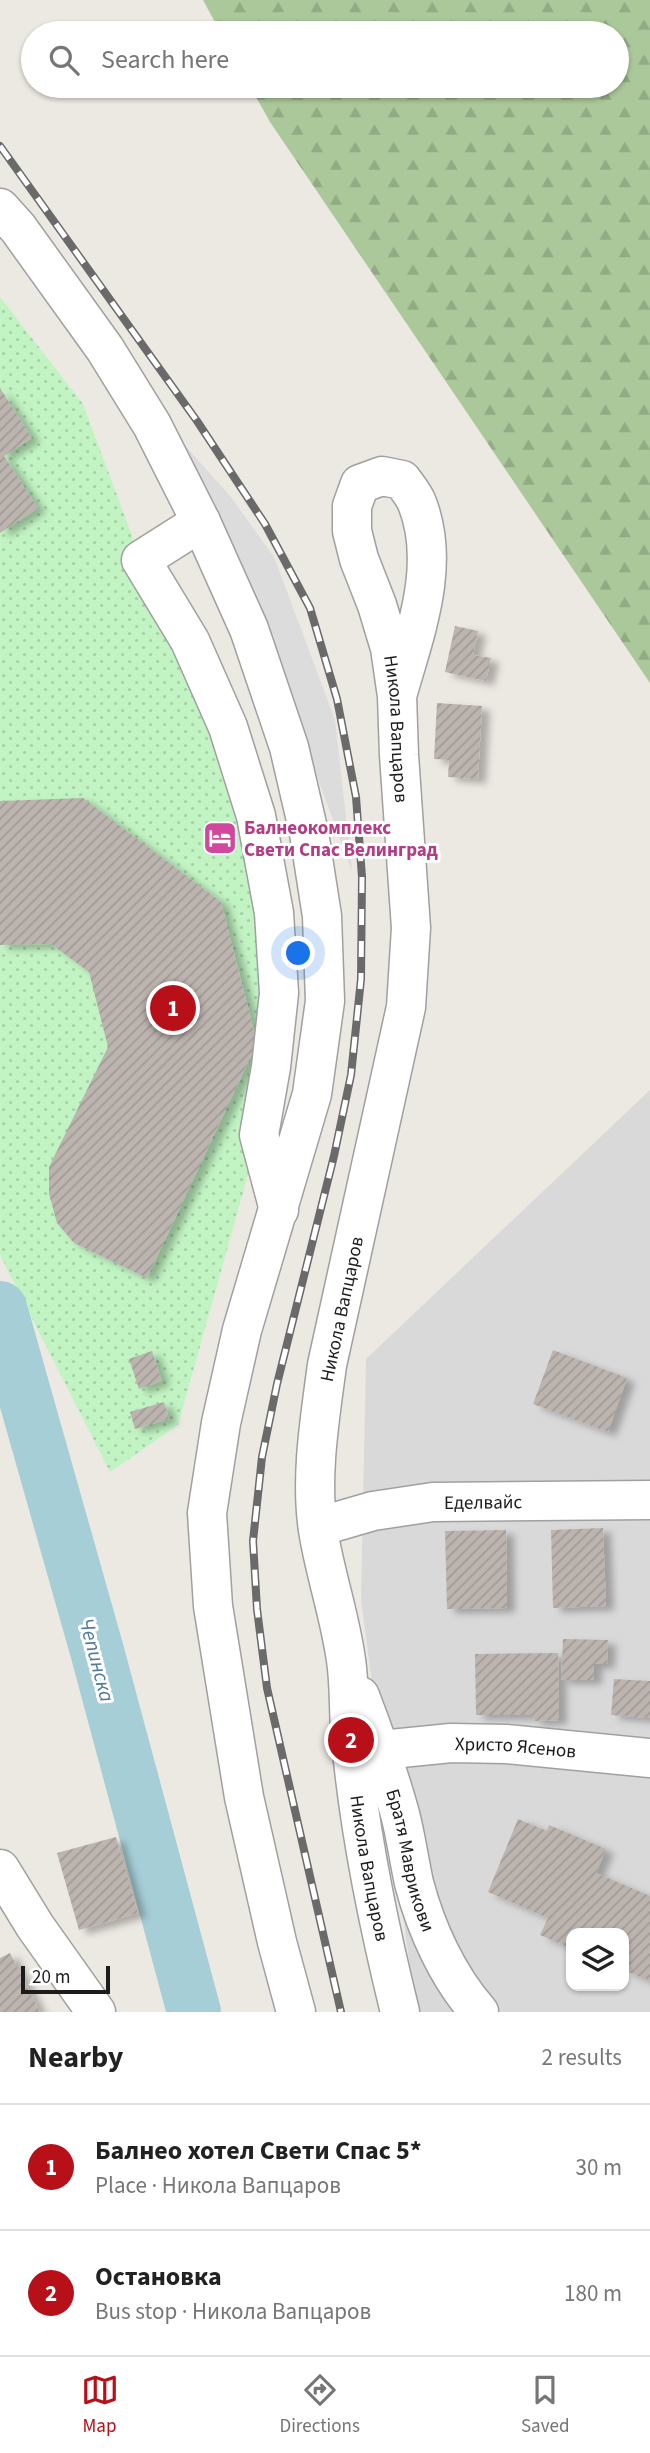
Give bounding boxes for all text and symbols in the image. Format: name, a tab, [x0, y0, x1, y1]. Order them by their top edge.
search box	[21, 21, 629, 98]
icon: search	[45, 41, 83, 79]
text: Search here	[101, 41, 229, 78]
street label: Никола Вапцаров	[376, 653, 414, 804]
place label: Балнеокомплекс Свети Спас Велинград	[244, 815, 438, 864]
hotel icon: Балнеокомплекс Свети Спас Велинград	[201, 819, 239, 857]
your location	[281, 936, 315, 970]
pin: 1	[150, 982, 196, 1034]
street label: Никола Вапцаров	[314, 1234, 371, 1384]
street label: Еделвайс	[444, 1489, 523, 1517]
water label: Чепинска	[71, 1615, 123, 1705]
pin: 2	[328, 1714, 374, 1766]
street label: Христо Ясенов	[455, 1731, 577, 1766]
street label: Братя Маврикови	[378, 1786, 441, 1936]
street label: Никола Вапцаров	[342, 1793, 395, 1944]
map controls	[566, 1928, 629, 1991]
button: layers	[566, 1928, 629, 1991]
scale bar	[21, 1963, 110, 1995]
text: 20 m	[32, 1964, 70, 1991]
text: Nearby	[28, 2036, 123, 2079]
text: 2 results	[542, 2041, 622, 2074]
text: Балнео хотел Свети Спас 5*	[95, 2132, 422, 2169]
text: 1	[45, 2151, 57, 2184]
text: 30 m	[575, 2151, 622, 2184]
text: Place · Никола Вапцаров	[95, 2169, 341, 2202]
text: Остановка	[95, 2258, 222, 2295]
text: 2	[45, 2277, 57, 2310]
text: 180 m	[564, 2277, 622, 2310]
text: Bus stop · Никола Вапцаров	[95, 2295, 371, 2328]
tab: Map	[81, 2371, 119, 2440]
tab: Directions	[280, 2371, 360, 2440]
tab: Saved	[521, 2371, 569, 2440]

